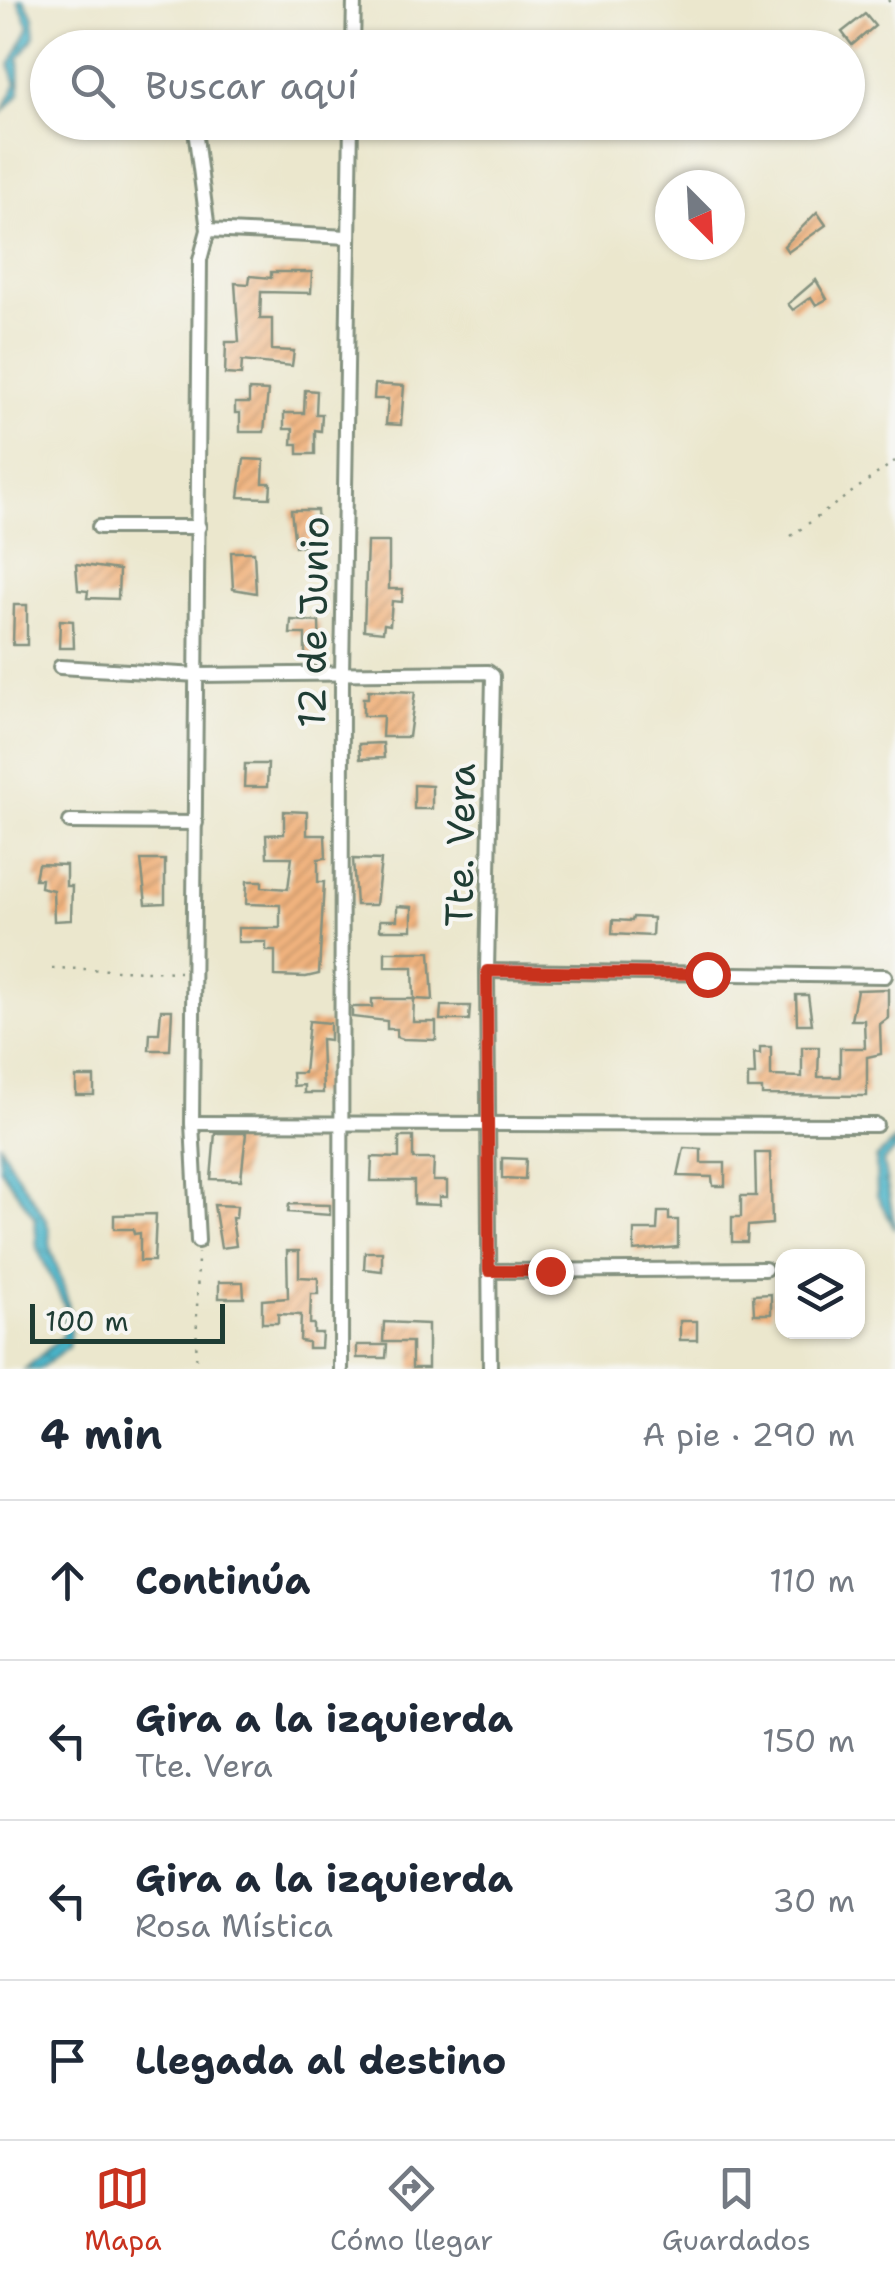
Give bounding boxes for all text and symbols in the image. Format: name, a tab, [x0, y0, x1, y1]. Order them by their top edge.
search box	[30, 30, 865, 140]
icon: search	[65, 58, 120, 113]
text: Buscar aquí	[145, 60, 358, 111]
north arrow	[655, 170, 745, 260]
street label: 12 de Junio	[286, 516, 340, 728]
street label: Tte. Vera	[433, 763, 487, 927]
route start	[685, 952, 731, 998]
route end	[528, 1249, 574, 1295]
map controls	[775, 1249, 865, 1339]
button: layers	[775, 1249, 865, 1339]
scale bar	[30, 1299, 225, 1344]
text: 100 m	[45, 1302, 129, 1340]
text: 4 min	[40, 1406, 162, 1462]
text: A pie · 290 m	[642, 1413, 855, 1456]
icon: ahead	[40, 1553, 95, 1608]
text: Continúa	[135, 1555, 310, 1606]
text: 110 m	[769, 1559, 855, 1602]
text: Gira a la izquierda	[135, 1693, 513, 1744]
icon: left	[40, 1713, 95, 1768]
text: 150 m	[762, 1719, 855, 1762]
text: Tte. Vera	[135, 1744, 273, 1787]
text: Gira a la izquierda	[135, 1853, 513, 1904]
icon: left	[40, 1873, 95, 1928]
text: 30 m	[772, 1879, 855, 1922]
text: Rosa Mística	[135, 1904, 333, 1947]
icon: arrive	[40, 2033, 95, 2088]
text: Llegada al destino	[135, 2035, 506, 2086]
tab: Mapa	[84, 2161, 162, 2259]
tab: Cómo llegar	[330, 2161, 493, 2259]
tab: Guardados	[662, 2161, 811, 2259]

